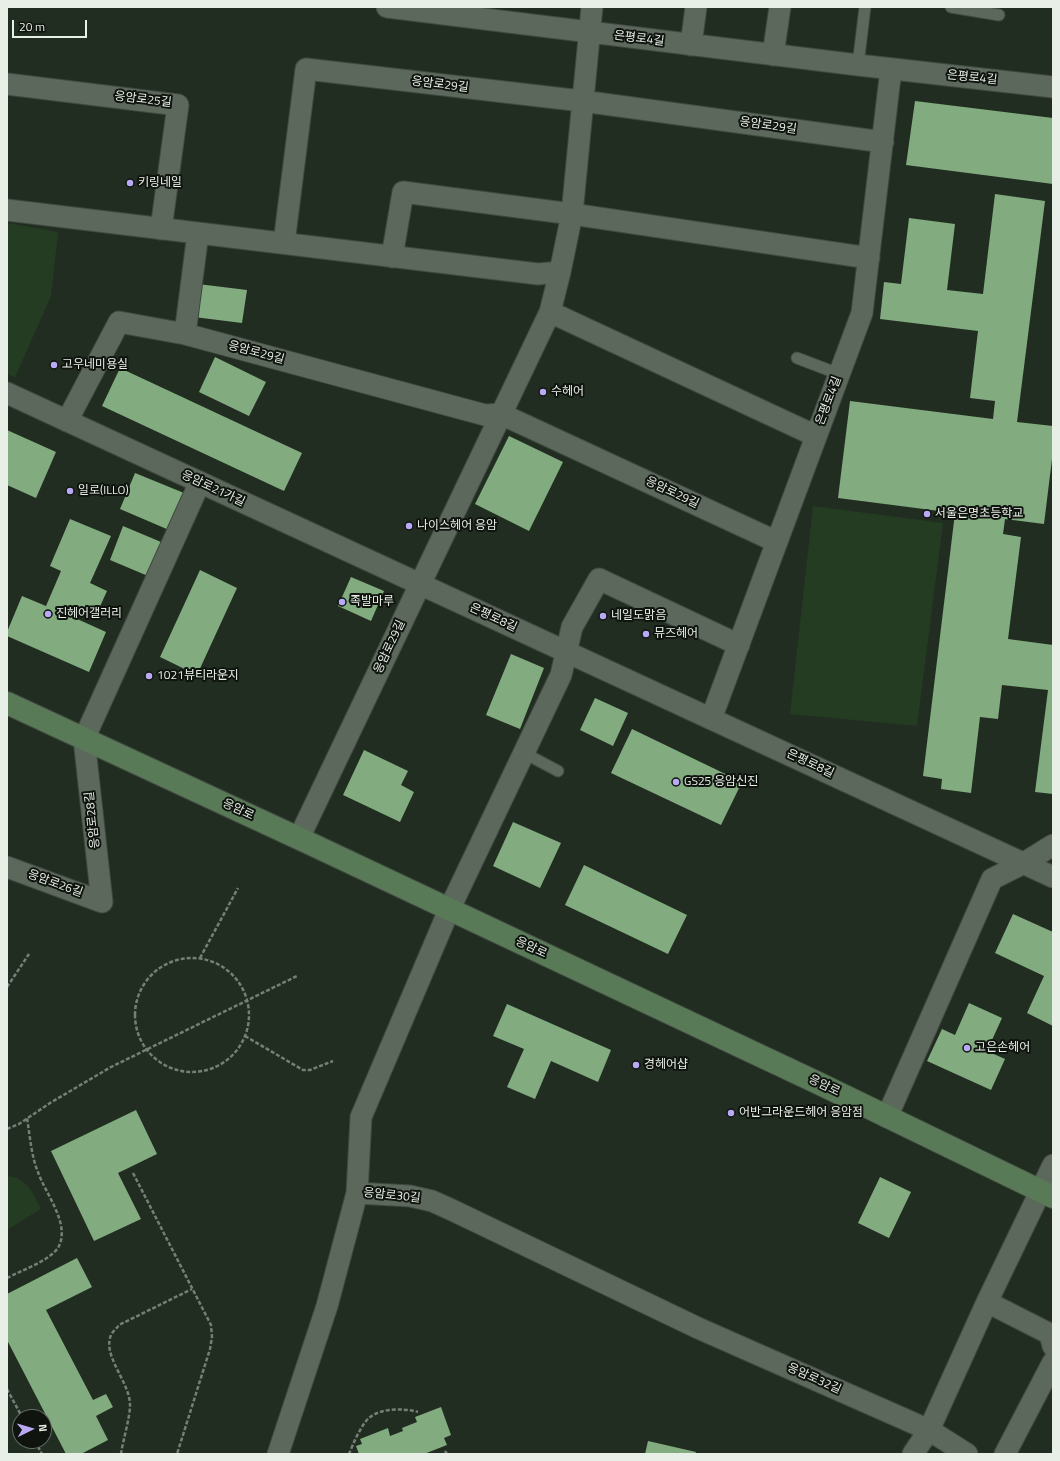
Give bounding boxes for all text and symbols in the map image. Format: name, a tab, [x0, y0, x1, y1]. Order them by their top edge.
scale bar	[14, 12, 89, 38]
text: 20 m	[19, 17, 45, 36]
street label: 은평로4길	[613, 29, 665, 49]
street label: 은평로4길	[946, 68, 998, 88]
street label: 응암로29길	[411, 74, 469, 96]
street label: 응암로25길	[114, 89, 172, 111]
street label: 응암로29길	[738, 115, 798, 137]
place label: 키링네일	[138, 176, 182, 190]
marker: 키링네일	[125, 178, 135, 188]
street label: 응암로29길	[226, 339, 286, 367]
place label: 고우네미용실	[62, 358, 128, 372]
marker: 고우네미용실	[49, 360, 59, 370]
street label: 은평로4길	[813, 375, 845, 427]
place label: 수헤어	[551, 385, 584, 399]
marker: 수헤어	[538, 387, 548, 397]
street label: 응암로21가길	[179, 468, 247, 510]
street label: 응암로29길	[643, 474, 701, 512]
place label: 일로(ILLO)	[78, 484, 129, 498]
marker: 일로(ILLO)	[65, 486, 75, 496]
place label: 서울은명초등학교	[935, 507, 1023, 521]
marker: 서울은명초등학교	[922, 509, 932, 519]
place label: 나이스헤어 응암	[417, 519, 497, 533]
marker: 나이스헤어 응암	[404, 521, 414, 531]
place label: 족발마루	[350, 595, 394, 609]
marker: 족발마루	[337, 597, 347, 607]
street label: 은평로8길	[467, 601, 519, 635]
place label: 진헤어갤러리	[56, 607, 122, 621]
marker: 진헤어갤러리	[43, 609, 53, 619]
place label: 네일도맑음	[611, 609, 666, 623]
marker: 네일도맑음	[598, 611, 608, 621]
street label: 응암로29길	[371, 618, 409, 676]
place label: 뮤즈헤어	[654, 627, 698, 641]
marker: 뮤즈헤어	[641, 629, 651, 639]
place label: 1021뷰티라운지	[157, 669, 239, 683]
marker: 1021뷰티라운지	[144, 671, 154, 681]
street label: 은평로8길	[784, 747, 836, 781]
place label: GS25 응암신진	[684, 775, 758, 789]
marker: GS25 응암신진	[671, 777, 681, 787]
street label: 응암로28길	[83, 791, 103, 849]
street label: 응암로	[220, 796, 256, 824]
street label: 응암로26길	[25, 867, 85, 901]
street label: 응암로	[513, 934, 549, 962]
place label: 고은손헤어	[975, 1041, 1030, 1055]
marker: 고은손헤어	[962, 1043, 972, 1053]
place label: 경헤어샵	[644, 1058, 688, 1072]
marker: 경헤어샵	[631, 1060, 641, 1070]
street label: 응암로	[806, 1072, 842, 1100]
place label: 어반그라운드헤어 응암점	[739, 1106, 863, 1120]
marker: 어반그라운드헤어 응암점	[726, 1108, 736, 1118]
street label: 응암로30길	[363, 1186, 421, 1206]
street label: 응암로32길	[785, 1361, 843, 1397]
north arrow	[12, 1409, 52, 1449]
text: N	[35, 1424, 51, 1433]

